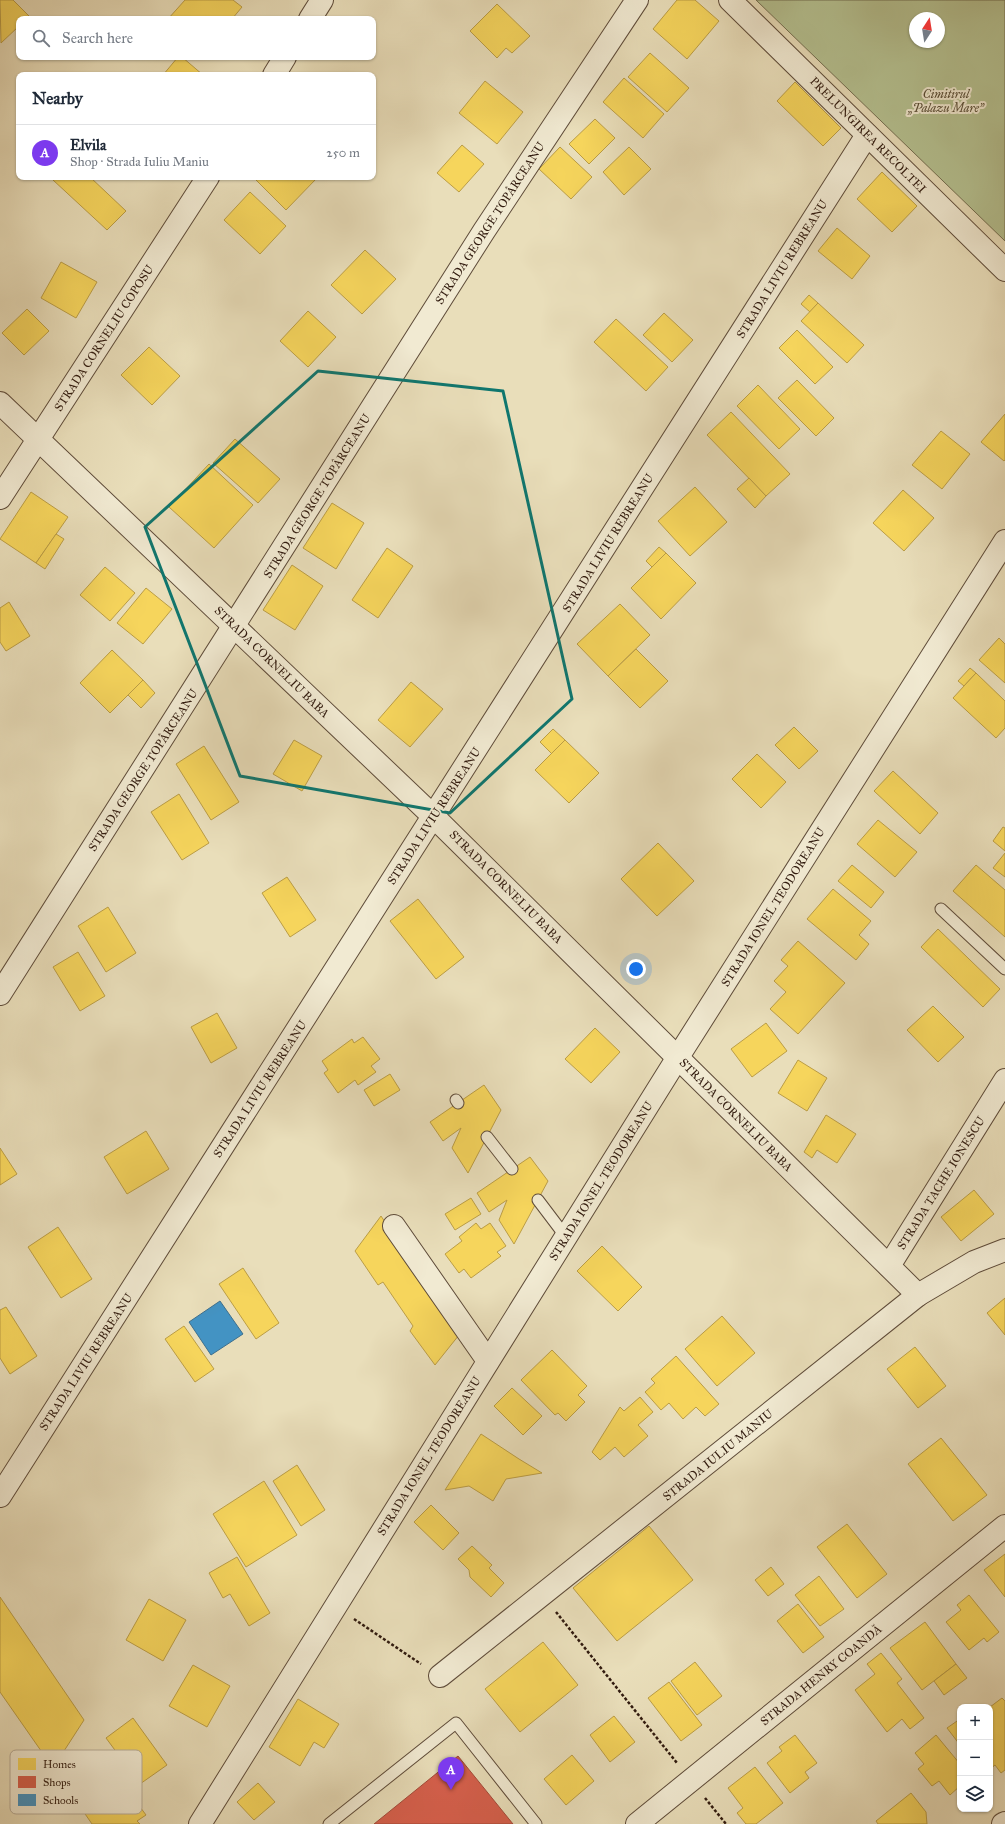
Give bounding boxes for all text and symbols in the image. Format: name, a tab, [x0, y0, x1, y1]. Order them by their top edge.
north arrow	[909, 12, 945, 48]
search box	[16, 16, 376, 60]
icon: search	[30, 27, 52, 49]
text: Search here	[62, 29, 133, 47]
street label: PRELUNGIREA RECOLTEI	[807, 74, 929, 196]
park label: Cimitirul „Palazu Mare”	[907, 87, 985, 115]
text: Nearby	[32, 88, 83, 109]
text: Elvila	[70, 136, 106, 154]
street label: STRADA GEORGE TOPÂRCEANU	[431, 138, 548, 307]
text: A	[41, 145, 49, 161]
text: 250 m	[326, 145, 360, 161]
text: Shop · Strada Iuliu Maniu	[70, 154, 209, 170]
street label: STRADA LIVIU REBREANU	[733, 197, 831, 341]
street label: STRADA CORNELIU COPOSU	[51, 262, 157, 414]
street label: STRADA GEORGE TOPÂRCEANU	[260, 410, 374, 581]
street label: STRADA LIVIU REBREANU	[559, 471, 657, 615]
street label: STRADA CORNELIU BABA	[212, 603, 332, 721]
street label: STRADA GEORGE TOPÂRCEANU	[84, 685, 201, 854]
street label: STRADA LIVIU REBREANU	[384, 744, 484, 887]
street label: STRADA IONEL TEODOREANU	[718, 824, 828, 989]
street label: STRADA CORNELIU BABA	[447, 828, 565, 946]
your location	[626, 959, 646, 979]
street label: STRADA LIVIU REBREANU	[210, 1017, 310, 1160]
street label: STRADA CORNELIU BABA	[677, 1056, 795, 1174]
street label: STRADA IONEL TEODOREANU	[546, 1098, 656, 1263]
street label: STRADA TACHE IONESCU	[894, 1113, 988, 1252]
street label: STRADA LIVIU REBREANU	[36, 1290, 136, 1433]
street label: STRADA IONEL TEODOREANU	[374, 1373, 484, 1538]
street label: STRADA IULIU MANIU	[660, 1406, 776, 1504]
street label: STRADA HENRY COANDĂ	[757, 1621, 884, 1728]
map controls	[957, 1704, 993, 1812]
button: +	[957, 1704, 993, 1740]
button: −	[957, 1740, 993, 1776]
legend	[10, 1750, 142, 1814]
pin: A	[438, 1757, 464, 1790]
text: Homes	[43, 1758, 76, 1771]
text: Shops	[43, 1776, 71, 1789]
button: layers	[957, 1776, 993, 1812]
text: Schools	[43, 1794, 78, 1807]

